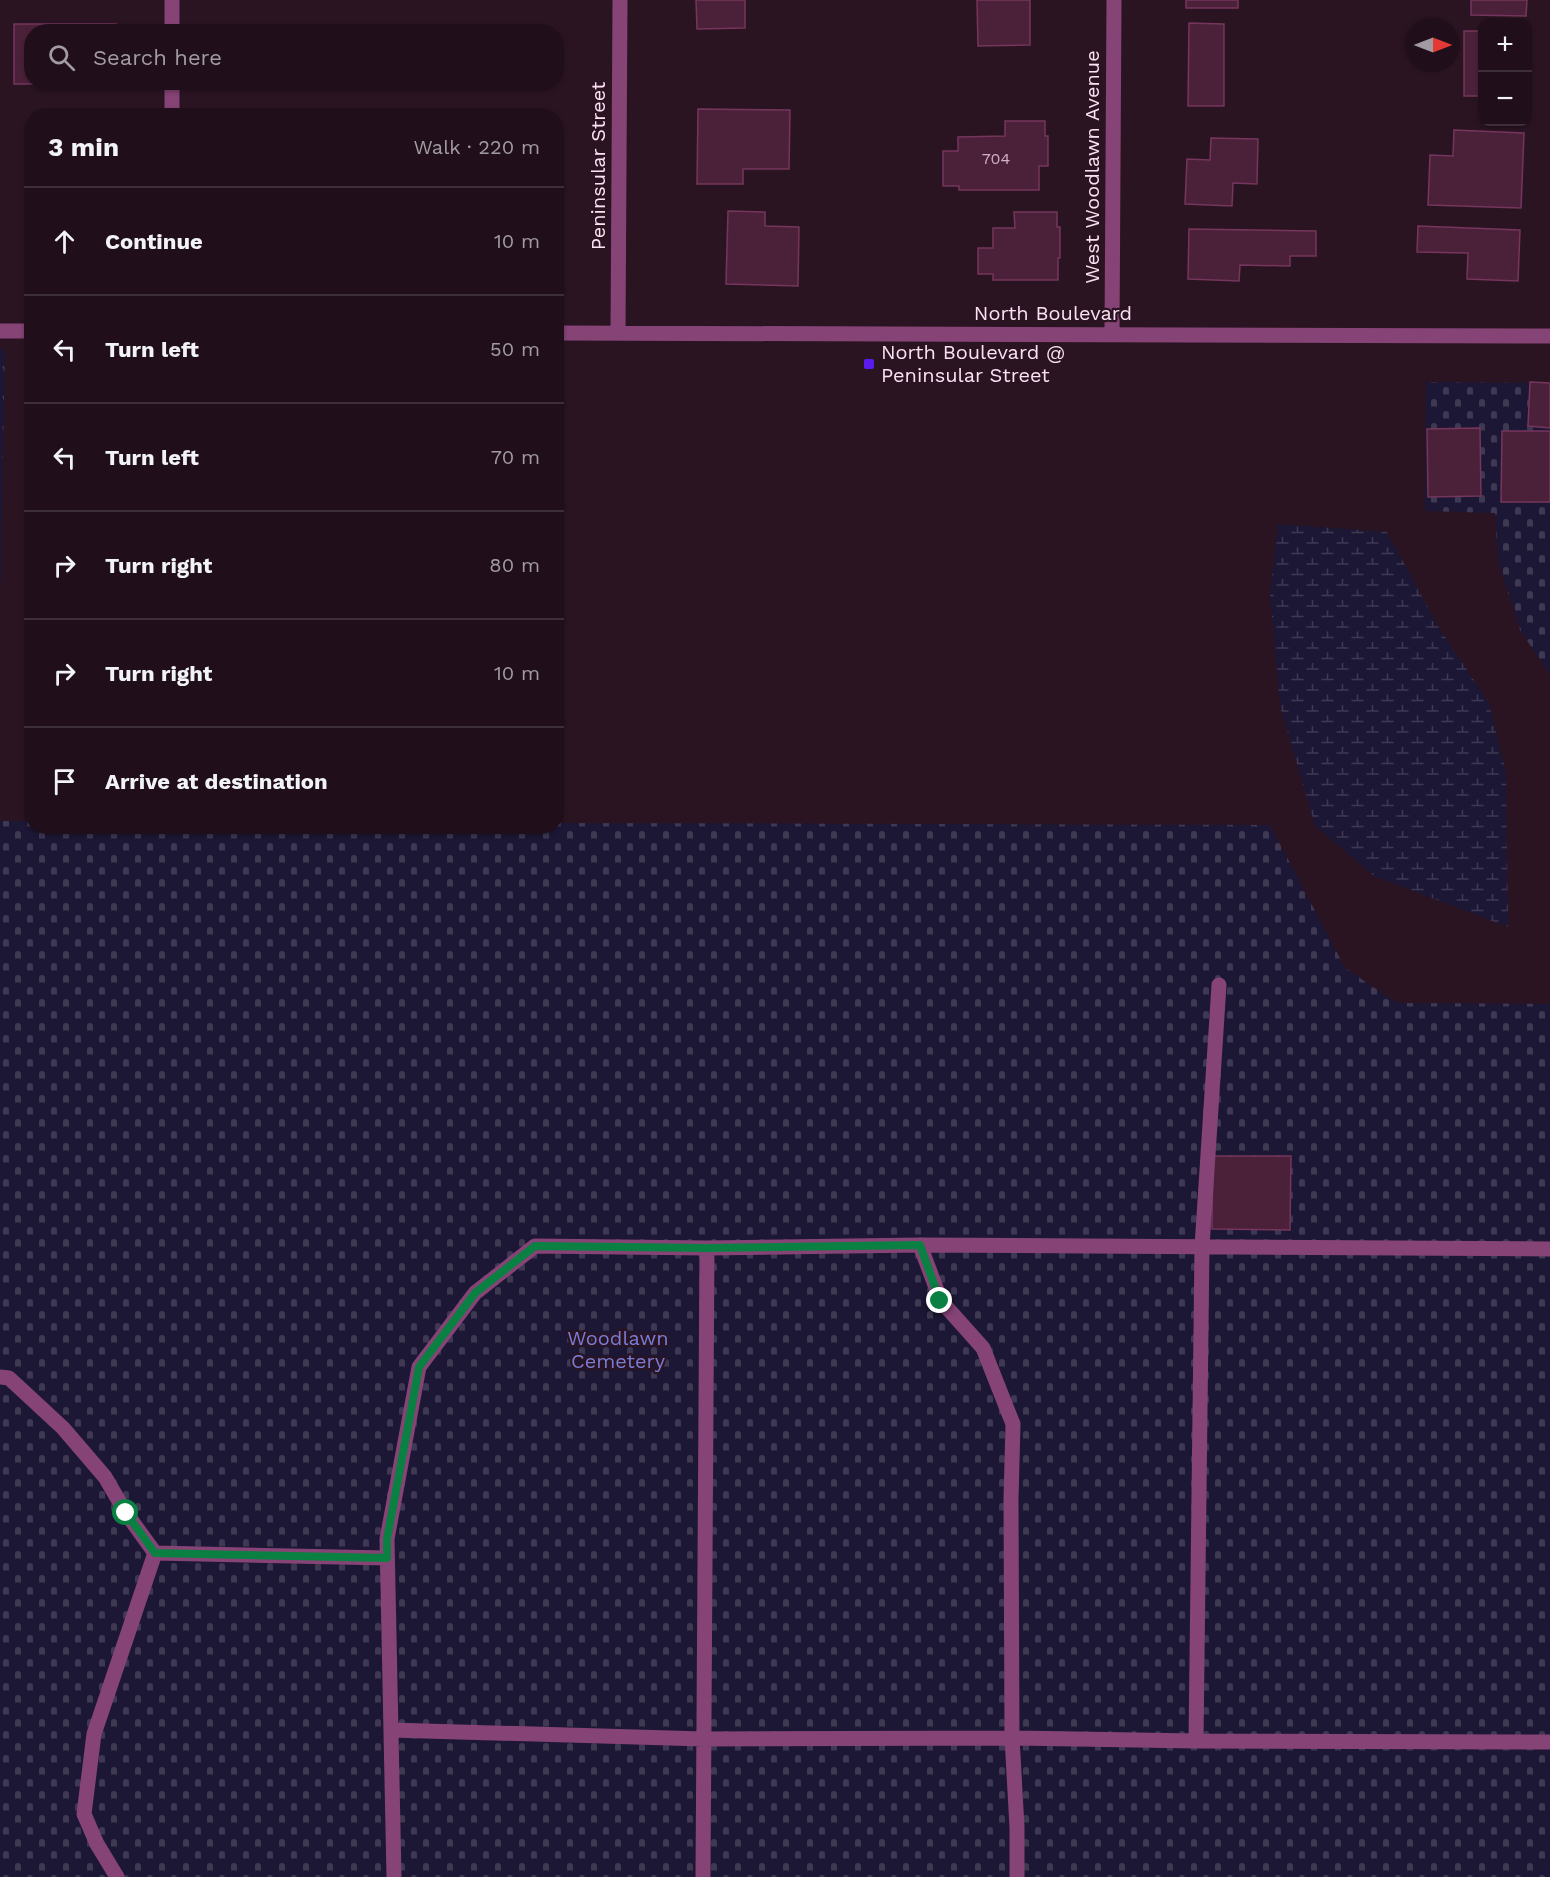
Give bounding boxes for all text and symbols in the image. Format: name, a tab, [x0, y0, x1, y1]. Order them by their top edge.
north arrow	[1406, 18, 1460, 72]
map controls	[1478, 18, 1532, 126]
button: +	[1478, 18, 1532, 72]
search box	[24, 24, 564, 90]
icon: search	[45, 41, 78, 74]
text: Search here	[93, 45, 222, 70]
street label: West Woodlawn Avenue	[1080, 50, 1104, 284]
button: −	[1478, 72, 1532, 126]
street label: Peninsular Street	[586, 81, 610, 250]
text: 3 min	[48, 132, 119, 162]
text: Walk · 220 m	[413, 135, 540, 159]
house number: 704	[982, 149, 1010, 168]
icon: ahead	[48, 225, 81, 258]
text: Continue	[105, 229, 203, 254]
text: 10 m	[494, 229, 540, 253]
street label: North Boulevard	[974, 301, 1132, 325]
icon: left	[48, 333, 81, 366]
text: Turn left	[105, 337, 199, 362]
text: 50 m	[490, 337, 540, 361]
place label: North Boulevard @ Peninsular Street	[881, 340, 1065, 387]
marker: North Boulevard @ Peninsular Street	[862, 357, 876, 371]
icon: left	[48, 441, 81, 474]
text: Turn left	[105, 445, 199, 470]
text: 70 m	[491, 445, 540, 469]
icon: right	[48, 549, 81, 582]
text: Turn right	[105, 553, 212, 578]
text: 80 m	[489, 553, 540, 577]
icon: right	[48, 657, 81, 690]
text: Turn right	[105, 661, 212, 686]
text: 10 m	[494, 661, 540, 685]
icon: arrive	[48, 765, 81, 798]
text: Arrive at destination	[105, 769, 328, 794]
route end	[926, 1287, 952, 1313]
park label: Woodlawn Cemetery	[567, 1326, 669, 1373]
route start	[112, 1499, 138, 1525]

